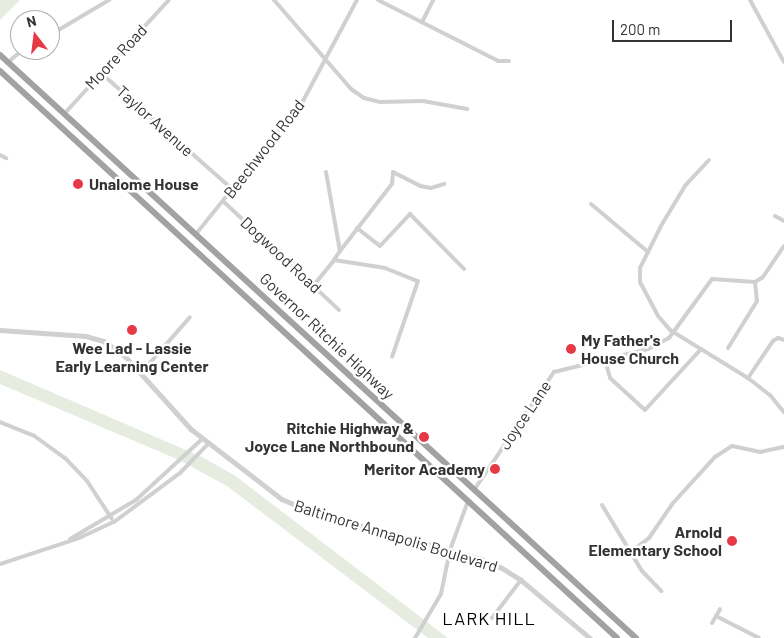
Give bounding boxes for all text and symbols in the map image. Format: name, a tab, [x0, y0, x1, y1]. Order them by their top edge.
north arrow	[10, 10, 60, 60]
scale bar	[614, 10, 734, 42]
text: N	[25, 12, 38, 30]
text: 200 m	[620, 20, 660, 38]
street label: Moore Road	[81, 21, 151, 93]
street label: Taylor Avenue	[113, 82, 197, 160]
street label: Beechwood Road	[220, 96, 308, 202]
place label: Unalome House	[89, 174, 199, 194]
marker: Unalome House	[71, 177, 85, 191]
street label: Dogwood Road	[237, 213, 325, 297]
street label: Governor Ritchie Highway	[256, 269, 398, 403]
marker: Wee Lad - Lassie Early Learning Center	[126, 324, 138, 336]
place label: My Father's House Church	[581, 330, 679, 368]
place label: Wee Lad - Lassie Early Learning Center	[55, 338, 209, 376]
marker: My Father's House Church	[565, 343, 577, 355]
street label: Joyce Lane	[495, 377, 555, 453]
place label: Ritchie Highway & Joyce Lane Northbound	[245, 418, 414, 456]
marker: Ritchie Highway & Joyce Lane Northbound	[418, 431, 430, 443]
place label: Meritor Academy	[364, 459, 485, 479]
marker: Meritor Academy	[489, 463, 501, 475]
street label: Baltimore Annapolis Boulevard	[292, 496, 500, 576]
place label: Arnold Elementary School	[589, 522, 722, 560]
marker: Arnold Elementary School	[726, 535, 738, 547]
district label: LARK HILL	[441, 607, 537, 629]

